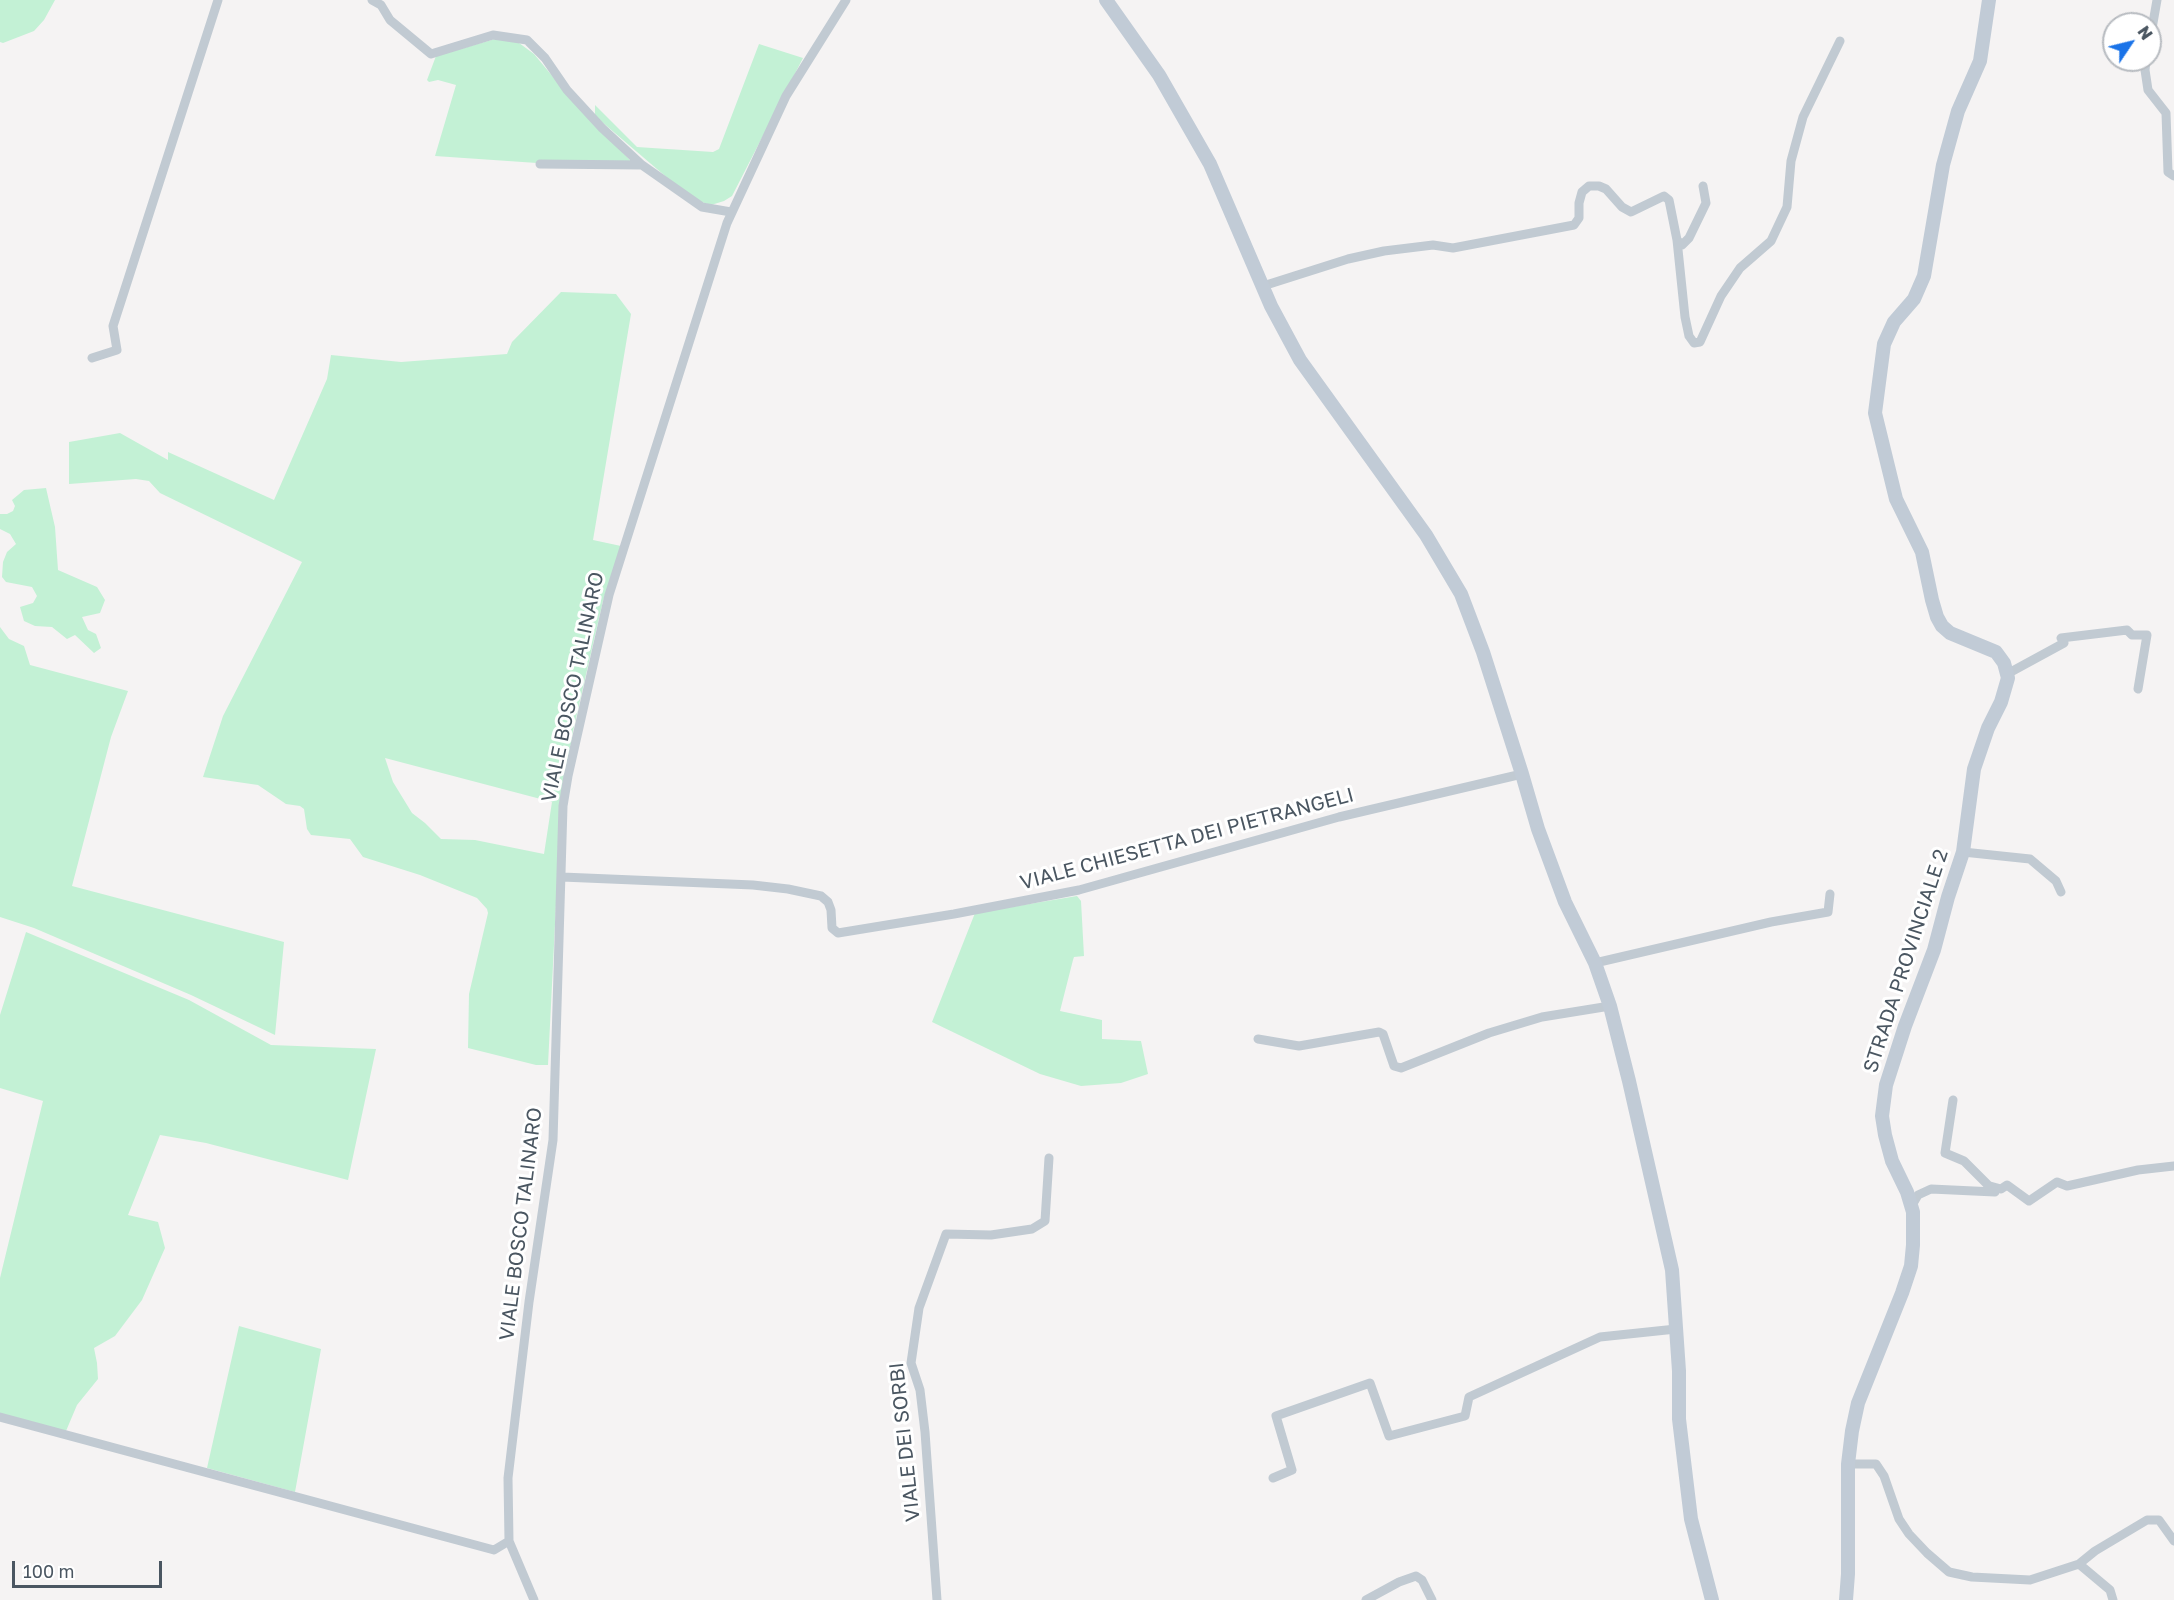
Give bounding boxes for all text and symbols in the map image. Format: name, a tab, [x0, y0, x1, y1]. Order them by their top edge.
north arrow	[2102, 12, 2162, 72]
text: N	[2133, 22, 2157, 44]
street label: VIALE BOSCO TALINARO	[537, 570, 609, 804]
street label: VIALE CHIESETTA DEI PIETRANGELI	[1018, 783, 1356, 895]
street label: STRADA PROVINCIALE 2	[1859, 846, 1953, 1076]
street label: VIALE BOSCO TALINARO	[495, 1106, 547, 1342]
street label: VIALE DEI SORBI	[885, 1361, 925, 1523]
scale bar	[15, 1549, 165, 1587]
text: 100 m	[23, 1560, 74, 1582]

